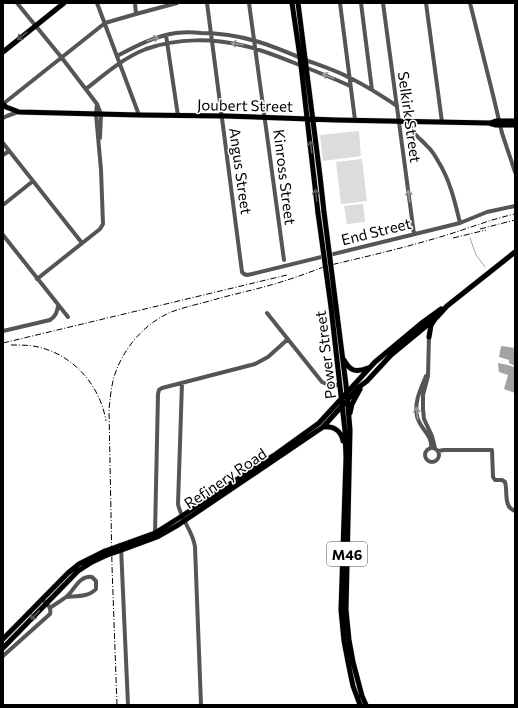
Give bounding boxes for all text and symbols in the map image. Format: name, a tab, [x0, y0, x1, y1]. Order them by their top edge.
one-way arrow	[17, 32, 28, 40]
one-way arrow	[146, 35, 159, 42]
one-way arrow	[231, 40, 244, 48]
street label: Selkirk Street	[395, 70, 425, 164]
one-way arrow	[323, 72, 335, 80]
street label: Joubert Street	[197, 95, 293, 115]
street label: Angus Street	[226, 126, 256, 216]
street label: Kinross Street	[270, 128, 300, 226]
one-way arrow	[307, 141, 314, 154]
one-way arrow	[312, 189, 320, 202]
one-way arrow	[405, 190, 413, 203]
street label: End Street	[339, 214, 413, 248]
street label: Power Street	[311, 310, 339, 400]
one-way arrow	[413, 407, 421, 420]
street label: Refinery Road	[180, 444, 270, 512]
road number: M46	[327, 542, 367, 566]
one-way arrow	[30, 610, 39, 620]

